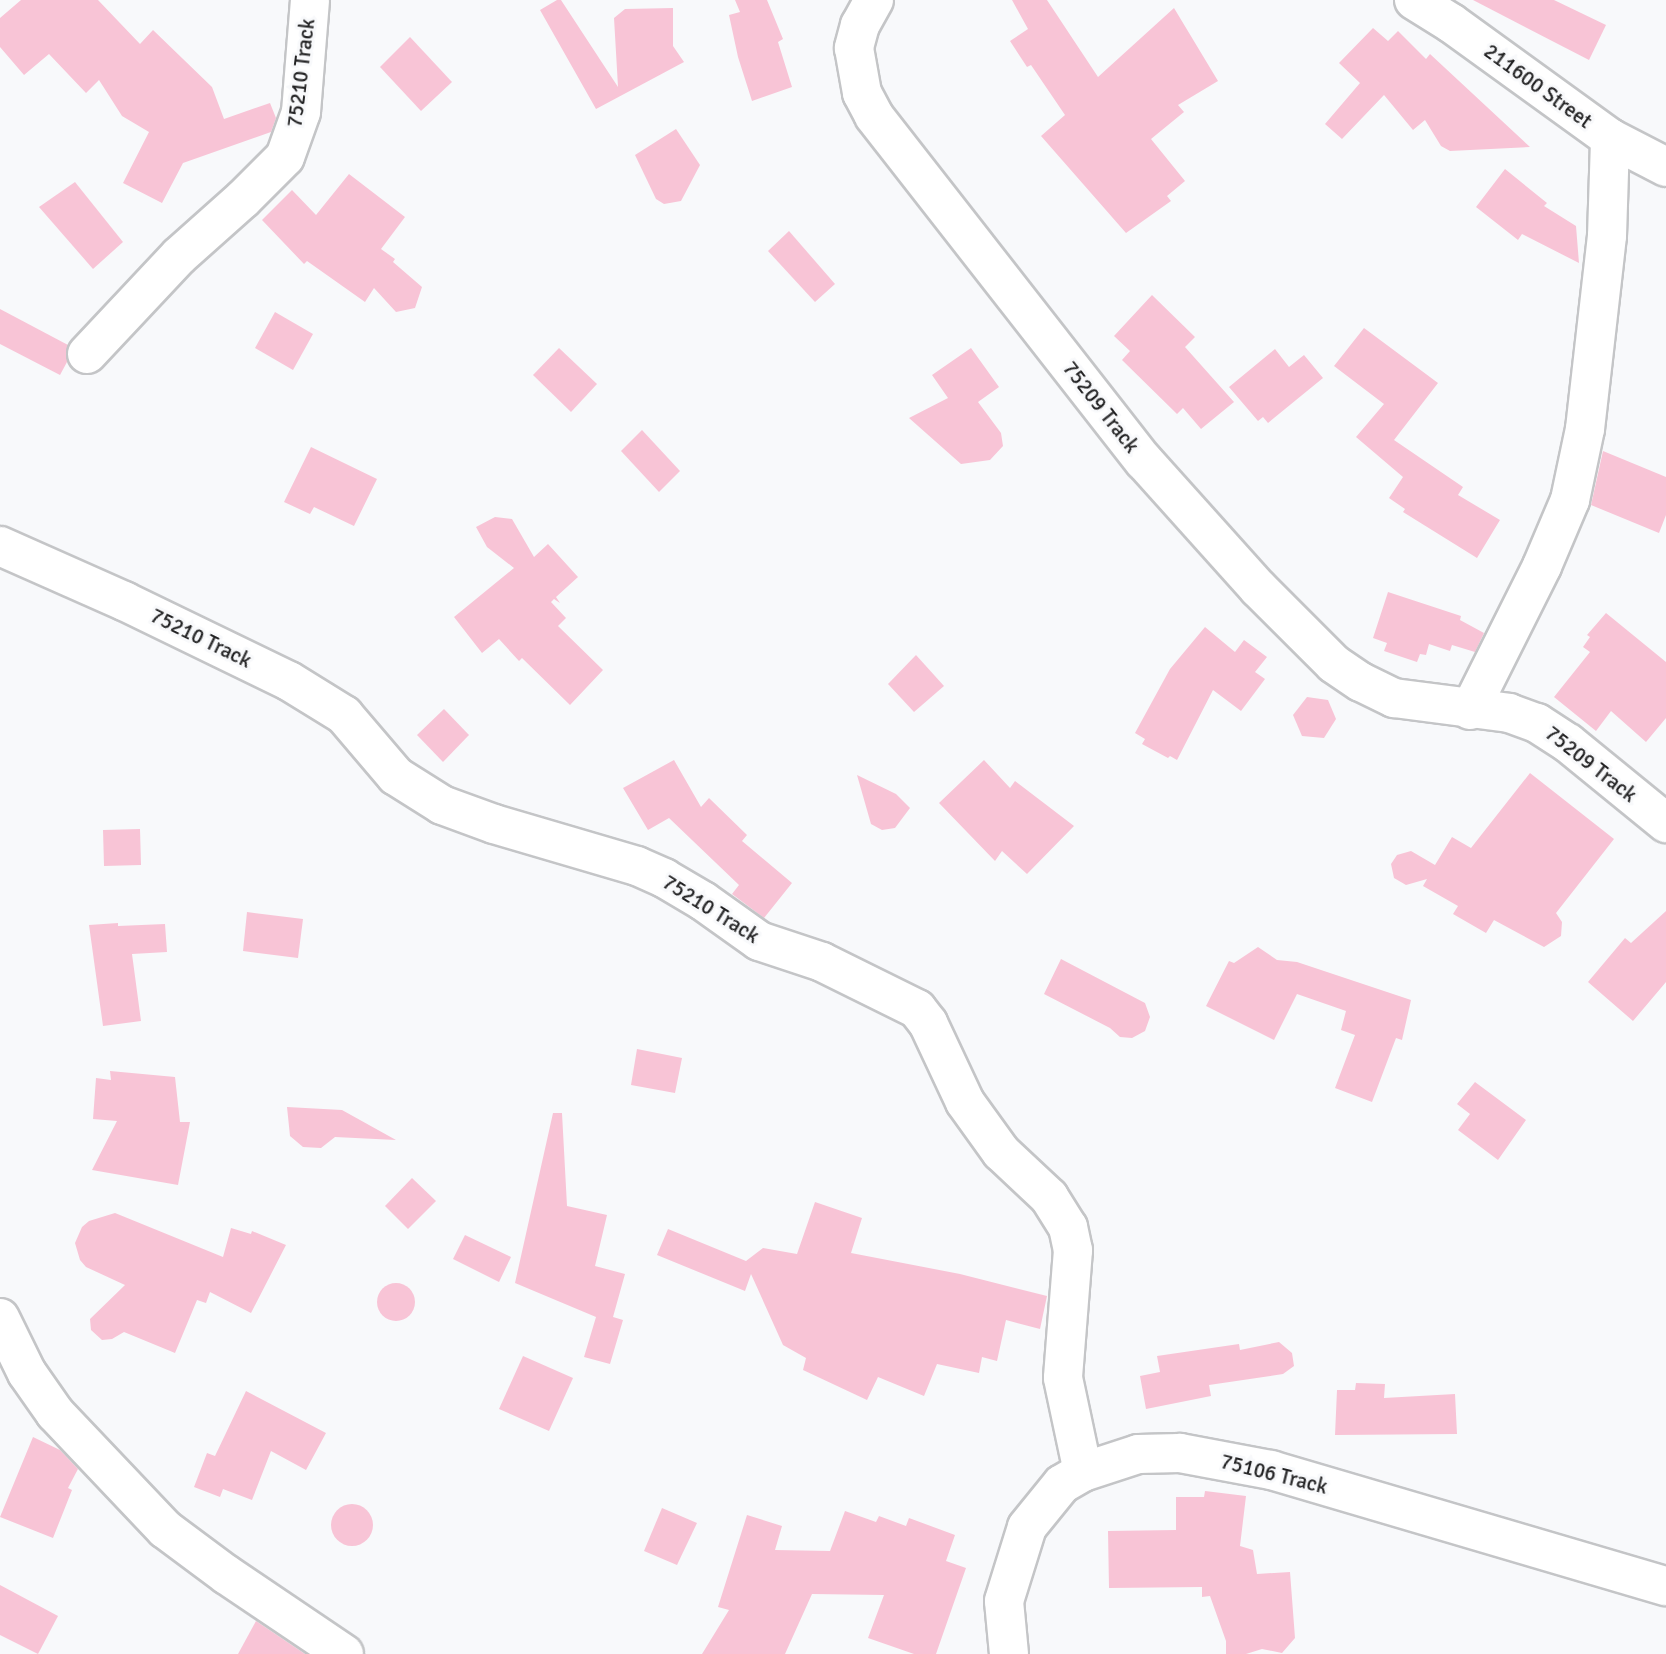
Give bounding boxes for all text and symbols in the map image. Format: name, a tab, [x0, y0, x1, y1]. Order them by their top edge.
street label: 75210 Track	[282, 17, 320, 129]
street label: 211600 Street	[1479, 38, 1597, 134]
street label: 75209 Track	[1057, 356, 1145, 458]
street label: 75210 Track	[146, 603, 256, 673]
street label: 75209 Track	[1540, 720, 1642, 808]
street label: 75210 Track	[658, 869, 764, 949]
street label: 75106 Track	[1218, 1449, 1330, 1499]

